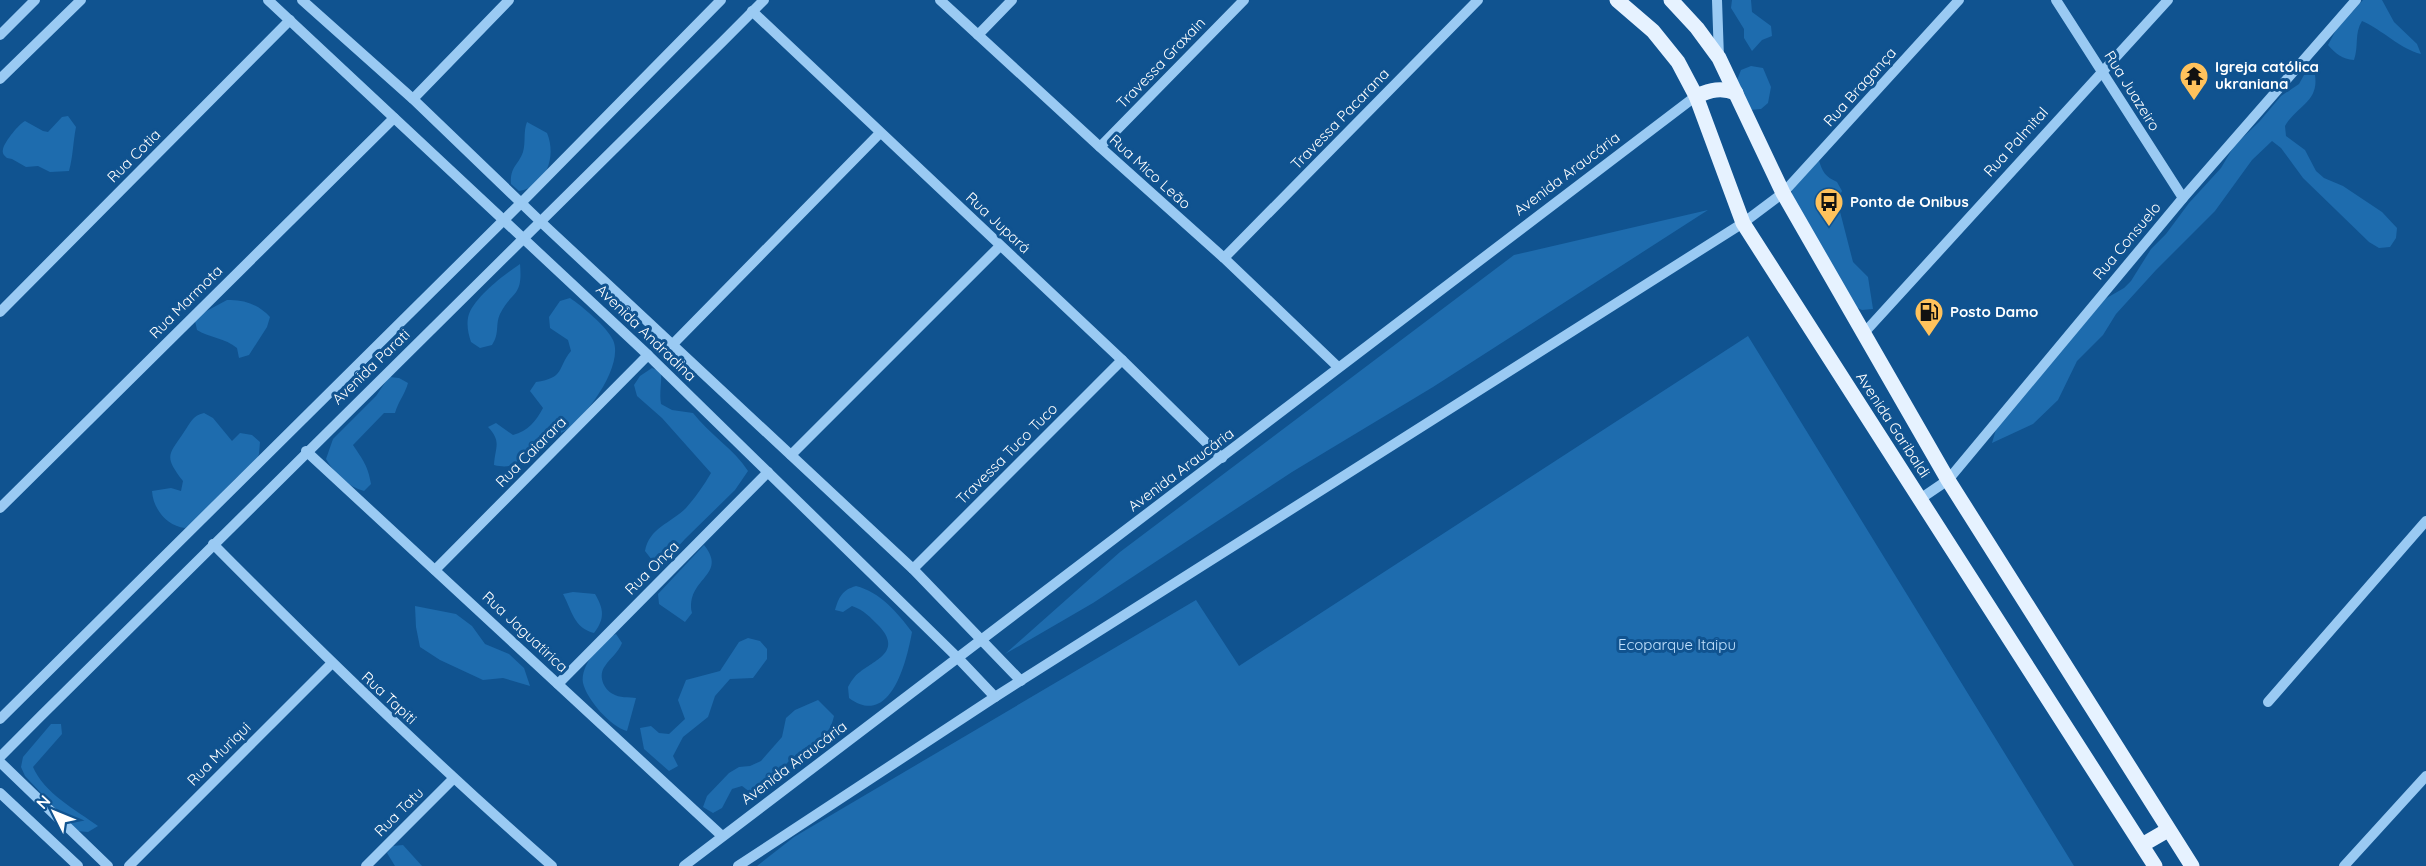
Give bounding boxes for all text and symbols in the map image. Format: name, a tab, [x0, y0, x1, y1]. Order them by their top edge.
street label: Travessa Graxain	[1112, 13, 1209, 112]
street label: Rua Bragança	[1819, 43, 1900, 130]
street label: Rua Juazeiro	[2100, 47, 2165, 134]
place label: Igreja católica ukraniana	[2215, 57, 2319, 93]
temple icon: Igreja católica ukraniana	[2178, 60, 2210, 102]
street label: Travessa Pacarana	[1286, 64, 1393, 173]
street label: Rua Palmital	[1979, 103, 2052, 181]
street label: Rua Cotia	[103, 125, 164, 186]
street label: Avenida Araucária	[1510, 128, 1623, 220]
street label: Rua Mico Leão	[1106, 130, 1195, 213]
bus stop icon: Ponto de Onibus	[1813, 186, 1845, 228]
street label: Rua Jupará	[962, 188, 1035, 257]
place label: Ponto de Onibus	[1850, 192, 1969, 211]
street label: Rua Consuelo	[2089, 198, 2165, 283]
street label: Rua Marmota	[145, 261, 226, 342]
street label: Avenida Andradina	[592, 280, 700, 385]
fuel station icon: Posto Damo	[1913, 296, 1945, 338]
place label: Posto Damo	[1950, 302, 2038, 321]
street label: Avenida Parati	[328, 325, 413, 408]
street label: Avenida Garibaldi	[1852, 368, 1935, 481]
street label: Travessa Tuco Tuco	[952, 399, 1061, 508]
street label: Rua Caiarara	[491, 412, 570, 491]
street label: Avenida Araucária	[1124, 424, 1237, 516]
street label: Rua Onça	[621, 537, 683, 599]
street label: Rua Jaguatirica	[479, 587, 572, 676]
park label: Ecoparque Itaipu	[1618, 635, 1736, 654]
street label: Rua Tapiti	[358, 667, 421, 728]
street label: Avenida Araucária	[737, 717, 850, 809]
street label: Rua Muriqui	[183, 718, 254, 789]
north arrow	[24, 782, 84, 842]
street label: Rua Tatu	[370, 783, 427, 840]
text: N	[32, 791, 54, 813]

